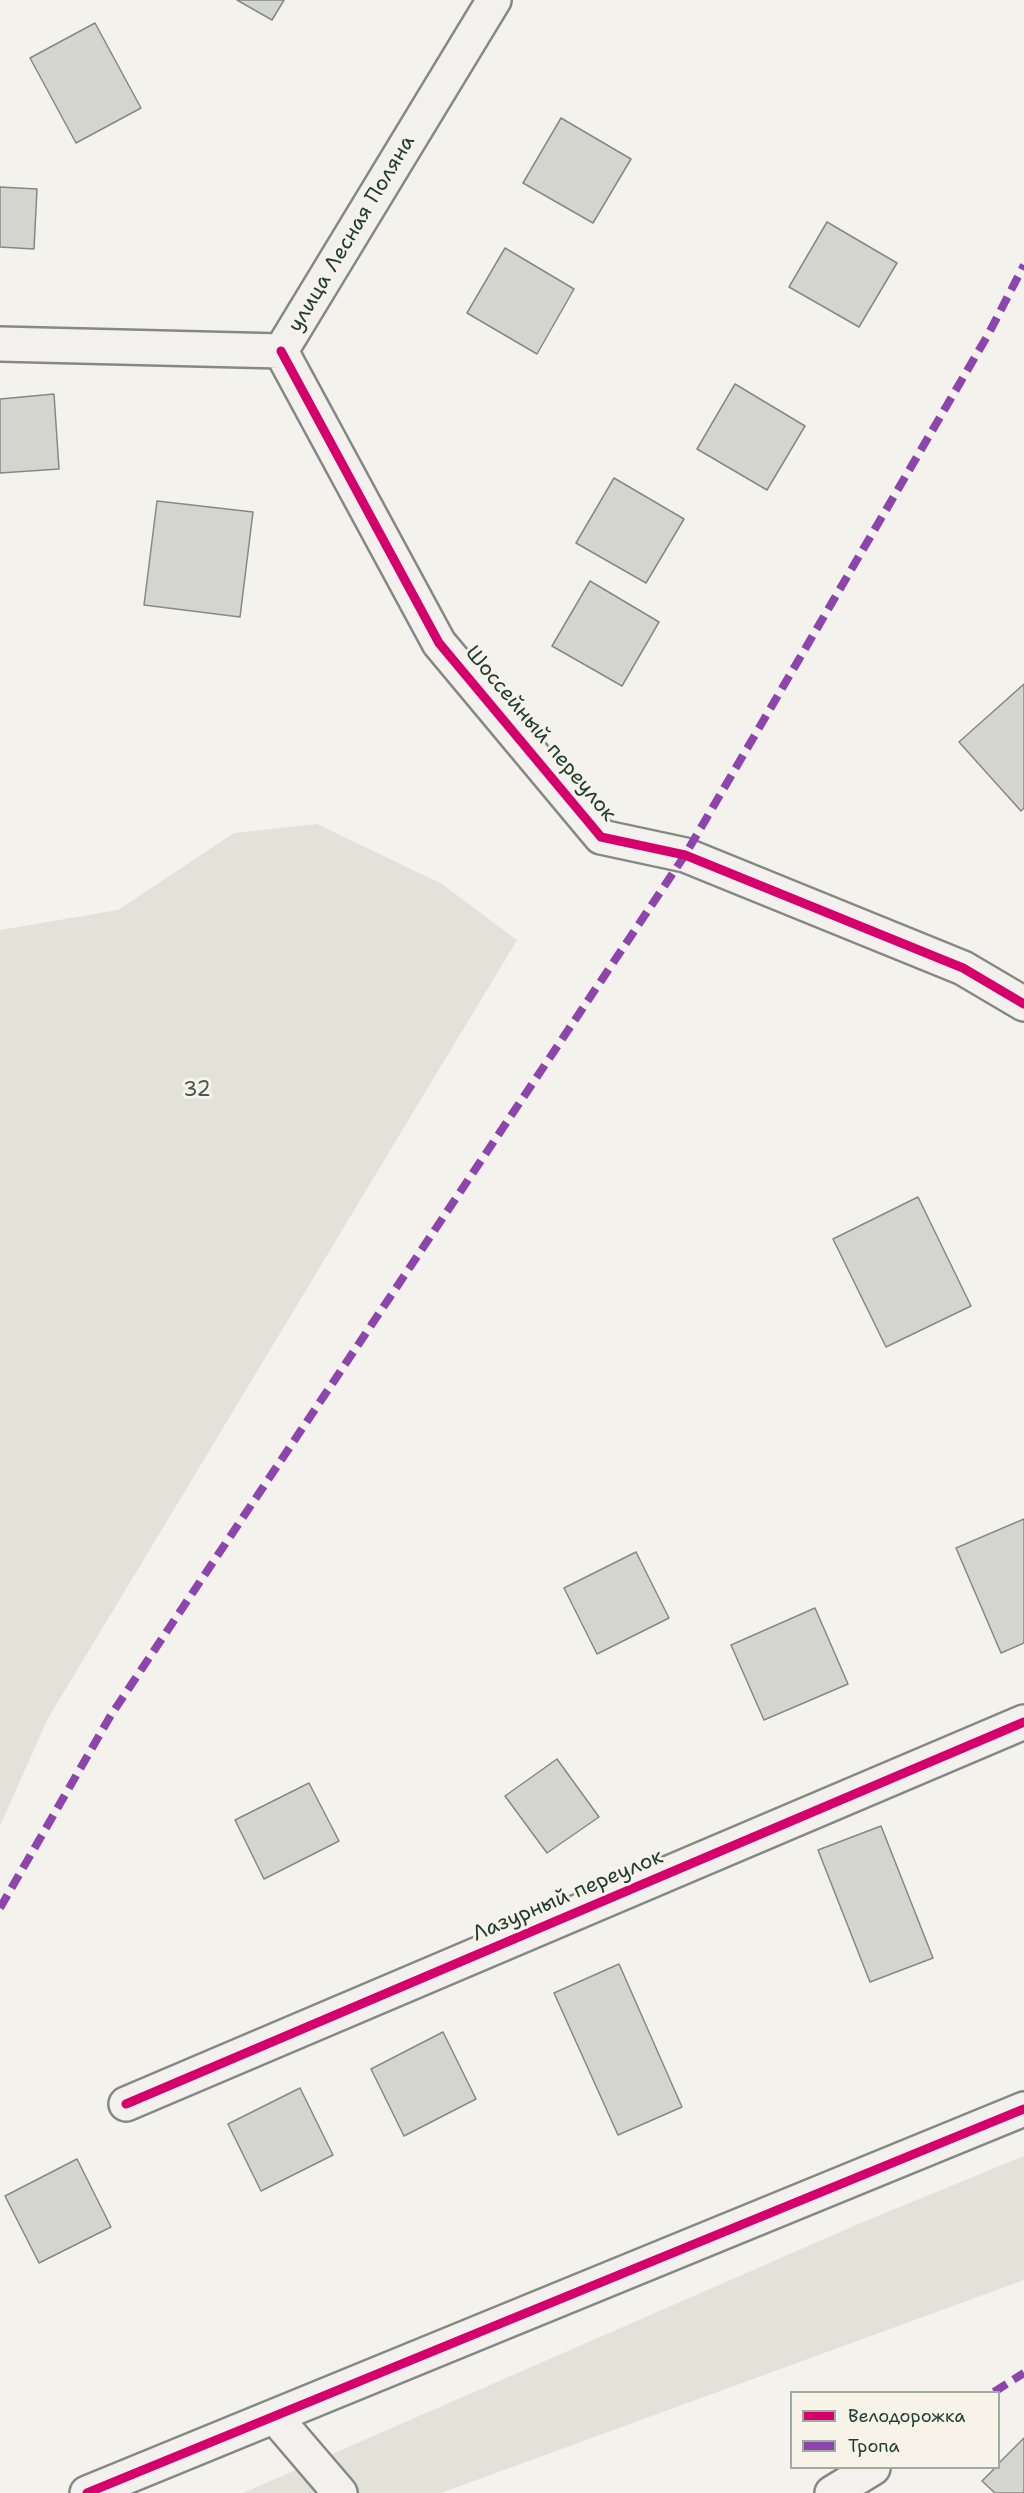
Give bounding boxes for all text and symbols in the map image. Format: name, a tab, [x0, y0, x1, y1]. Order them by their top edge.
street label: улица Лесная Поляна	[283, 131, 421, 337]
street label: Шоссейный переулок	[459, 641, 621, 827]
park label: 32	[183, 1078, 211, 1104]
street label: Лазурный переулок	[469, 1844, 667, 1948]
legend	[790, 2391, 1000, 2469]
text: Велодорожка	[848, 2404, 966, 2428]
text: Тропа	[848, 2434, 900, 2458]

